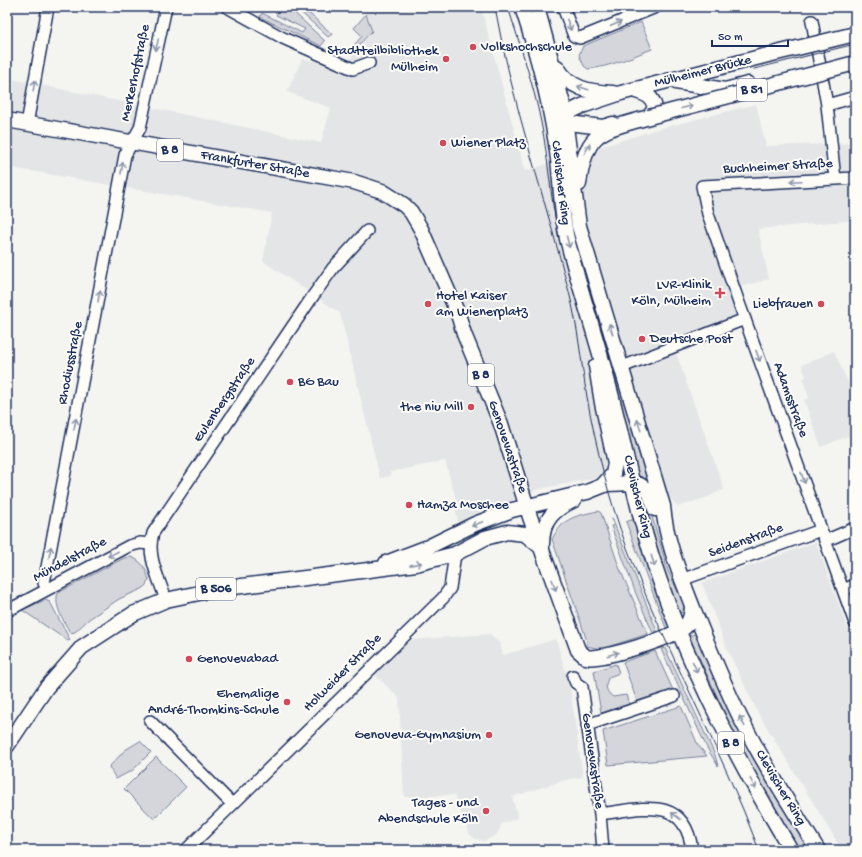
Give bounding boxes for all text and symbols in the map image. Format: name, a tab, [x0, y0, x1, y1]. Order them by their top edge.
one-way arrow	[566, 18, 573, 31]
one-way arrow	[609, 20, 621, 27]
street label: Merkerhofstraße	[117, 22, 155, 123]
scale bar	[712, 22, 788, 48]
text: 50 m	[718, 31, 743, 45]
one-way arrow	[153, 38, 161, 51]
place label: Volkshochschule	[480, 39, 573, 56]
marker: Volkshochschule	[468, 42, 478, 52]
place label: Stadtteilbibliothek Mülheim	[327, 43, 440, 76]
street label: Mülheimer Brücke	[653, 52, 754, 92]
marker: Stadtteilbibliothek Mülheim	[441, 54, 451, 64]
road number: B 51	[737, 79, 767, 101]
one-way arrow	[30, 80, 38, 93]
one-way arrow	[577, 84, 589, 92]
one-way arrow	[680, 103, 693, 110]
place label: Wiener Platz	[451, 135, 527, 152]
marker: Wiener Platz	[438, 138, 448, 148]
road number: B 8	[157, 139, 183, 161]
street label: Clevischer Ring	[546, 140, 574, 226]
one-way arrow	[584, 143, 592, 155]
street label: Frankfurter Straße	[198, 147, 312, 183]
street label: Buchheimer Straße	[722, 156, 834, 178]
one-way arrow	[119, 162, 127, 175]
one-way arrow	[790, 178, 803, 185]
one-way arrow	[565, 236, 573, 249]
place label: LVR-Klinik Köln, Mülheim	[631, 277, 713, 310]
marker: LVR-Klinik Köln, Mülheim	[714, 287, 726, 299]
place label: Hotel Kaiser am Wienerplatz	[436, 288, 528, 321]
one-way arrow	[95, 290, 103, 303]
place label: Liebfrauen	[753, 296, 813, 313]
marker: Hotel Kaiser am Wienerplatz	[423, 299, 433, 309]
marker: Liebfrauen	[816, 299, 826, 309]
street label: Rhodiusstraße	[55, 319, 88, 406]
one-way arrow	[607, 323, 614, 336]
place label: Deutsche Post	[649, 331, 734, 348]
marker: Deutsche Post	[637, 334, 647, 344]
one-way arrow	[755, 349, 763, 361]
street label: Eulenbergstraße	[190, 354, 260, 446]
street label: Adamsstraße	[769, 360, 812, 441]
road number: B 8	[468, 364, 494, 386]
place label: BG Bau	[297, 374, 339, 391]
marker: BG Bau	[285, 377, 295, 387]
place label: the niu Mill	[400, 399, 463, 416]
street label: Genovevastraße	[483, 399, 531, 496]
marker: the niu Mill	[466, 402, 476, 412]
one-way arrow	[71, 418, 79, 431]
one-way arrow	[635, 418, 642, 431]
street label: Clevischer Ring	[618, 454, 656, 540]
one-way arrow	[799, 472, 807, 484]
place label: Hamza Moschee	[417, 497, 510, 514]
marker: Hamza Moschee	[404, 500, 414, 510]
street label: Seidenstraße	[706, 519, 786, 562]
one-way arrow	[471, 520, 483, 528]
street label: Mündelstraße	[30, 533, 110, 586]
one-way arrow	[47, 545, 55, 558]
one-way arrow	[107, 551, 119, 559]
one-way arrow	[650, 554, 657, 567]
one-way arrow	[409, 560, 422, 568]
road number: B 506	[196, 578, 236, 600]
one-way arrow	[551, 578, 559, 590]
street label: Holweider Straße	[300, 630, 386, 716]
one-way arrow	[606, 650, 619, 657]
place label: Genovevabad	[197, 651, 279, 668]
marker: Genovevabad	[184, 654, 194, 664]
one-way arrow	[692, 661, 699, 673]
place label: Ehemalige André-Thomkins-Schule	[148, 686, 280, 719]
marker: Ehemalige André-Thomkins-Schule	[282, 697, 292, 707]
street label: Genovevastraße	[577, 712, 607, 811]
one-way arrow	[738, 715, 745, 727]
place label: Genoveva-Gymnasium	[355, 727, 481, 744]
marker: Genoveva-Gymnasium	[484, 730, 494, 740]
road number: B 8	[718, 732, 744, 754]
street label: Clevischer Ring	[751, 747, 809, 829]
one-way arrow	[749, 777, 757, 789]
place label: Tages - und Abendschule Köln	[378, 795, 480, 828]
marker: Tages - und Abendschule Köln	[481, 806, 491, 816]
one-way arrow	[670, 812, 681, 820]

